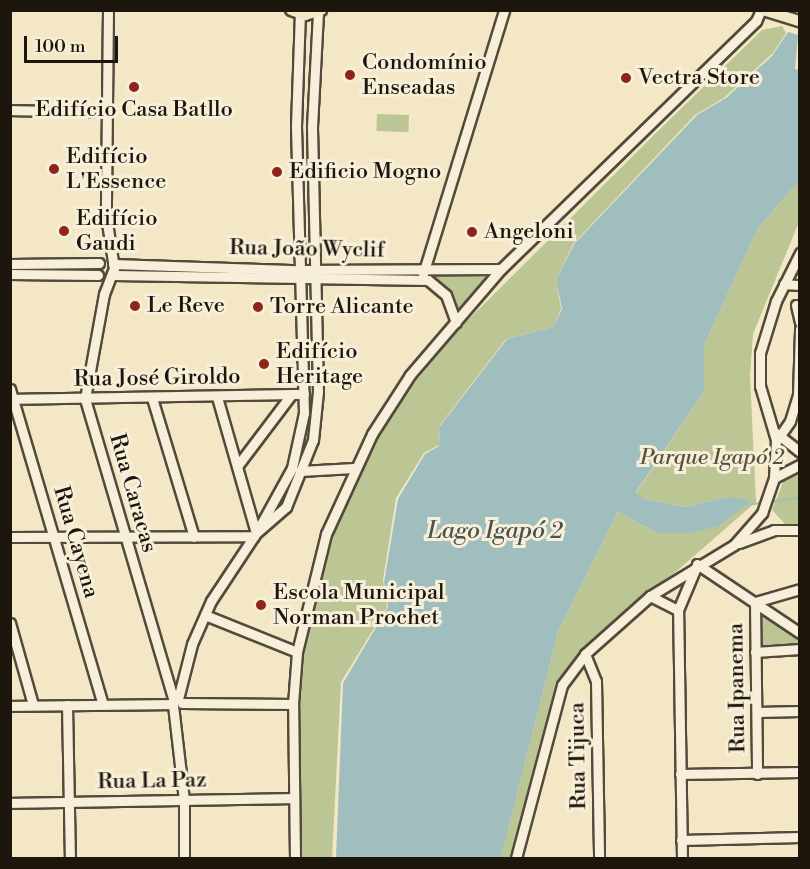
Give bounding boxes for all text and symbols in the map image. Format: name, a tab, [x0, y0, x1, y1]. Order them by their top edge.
scale bar	[27, 24, 122, 62]
text: 100 m	[35, 35, 86, 58]
place label: Condomínio Enseadas	[362, 49, 487, 100]
place label: Vectra Store	[638, 65, 760, 91]
marker: Condomínio Enseadas	[343, 68, 357, 82]
marker: Vectra Store	[619, 71, 633, 85]
marker: Edifício Casa Batllo	[127, 80, 141, 94]
place label: Edifício Casa Batllo	[35, 97, 233, 123]
place label: Edifício L'Essence	[66, 143, 166, 194]
place label: Edificio Mogno	[289, 159, 441, 185]
marker: Edifício L'Essence	[47, 162, 61, 176]
marker: Edificio Mogno	[270, 165, 284, 179]
place label: Edifício Gaudi	[76, 205, 158, 256]
place label: Angeloni	[484, 219, 574, 245]
marker: Edifício Gaudi	[57, 224, 71, 238]
marker: Angeloni	[465, 225, 479, 239]
street label: Rua João Wyclif	[229, 234, 385, 264]
place label: Le Reve	[147, 293, 225, 319]
place label: Torre Alicante	[270, 294, 414, 320]
marker: Le Reve	[128, 299, 142, 313]
marker: Torre Alicante	[251, 300, 265, 314]
place label: Edifício Heritage	[276, 338, 363, 390]
marker: Edifício Heritage	[257, 357, 271, 371]
street label: Rua José Giroldo	[73, 363, 241, 393]
street label: Rua Caracas	[103, 431, 163, 555]
park label: Parque Igapó 2	[640, 445, 784, 471]
street label: Rua Cayena	[47, 483, 105, 601]
water label: Lago Igapó 2	[427, 518, 563, 546]
place label: Escola Municipal Norman Prochet	[273, 579, 445, 630]
marker: Escola Municipal Norman Prochet	[254, 598, 268, 612]
street label: Rua Ipanema	[723, 623, 751, 753]
street label: Rua Tijuca	[564, 702, 592, 810]
street label: Rua La Paz	[97, 767, 207, 795]

